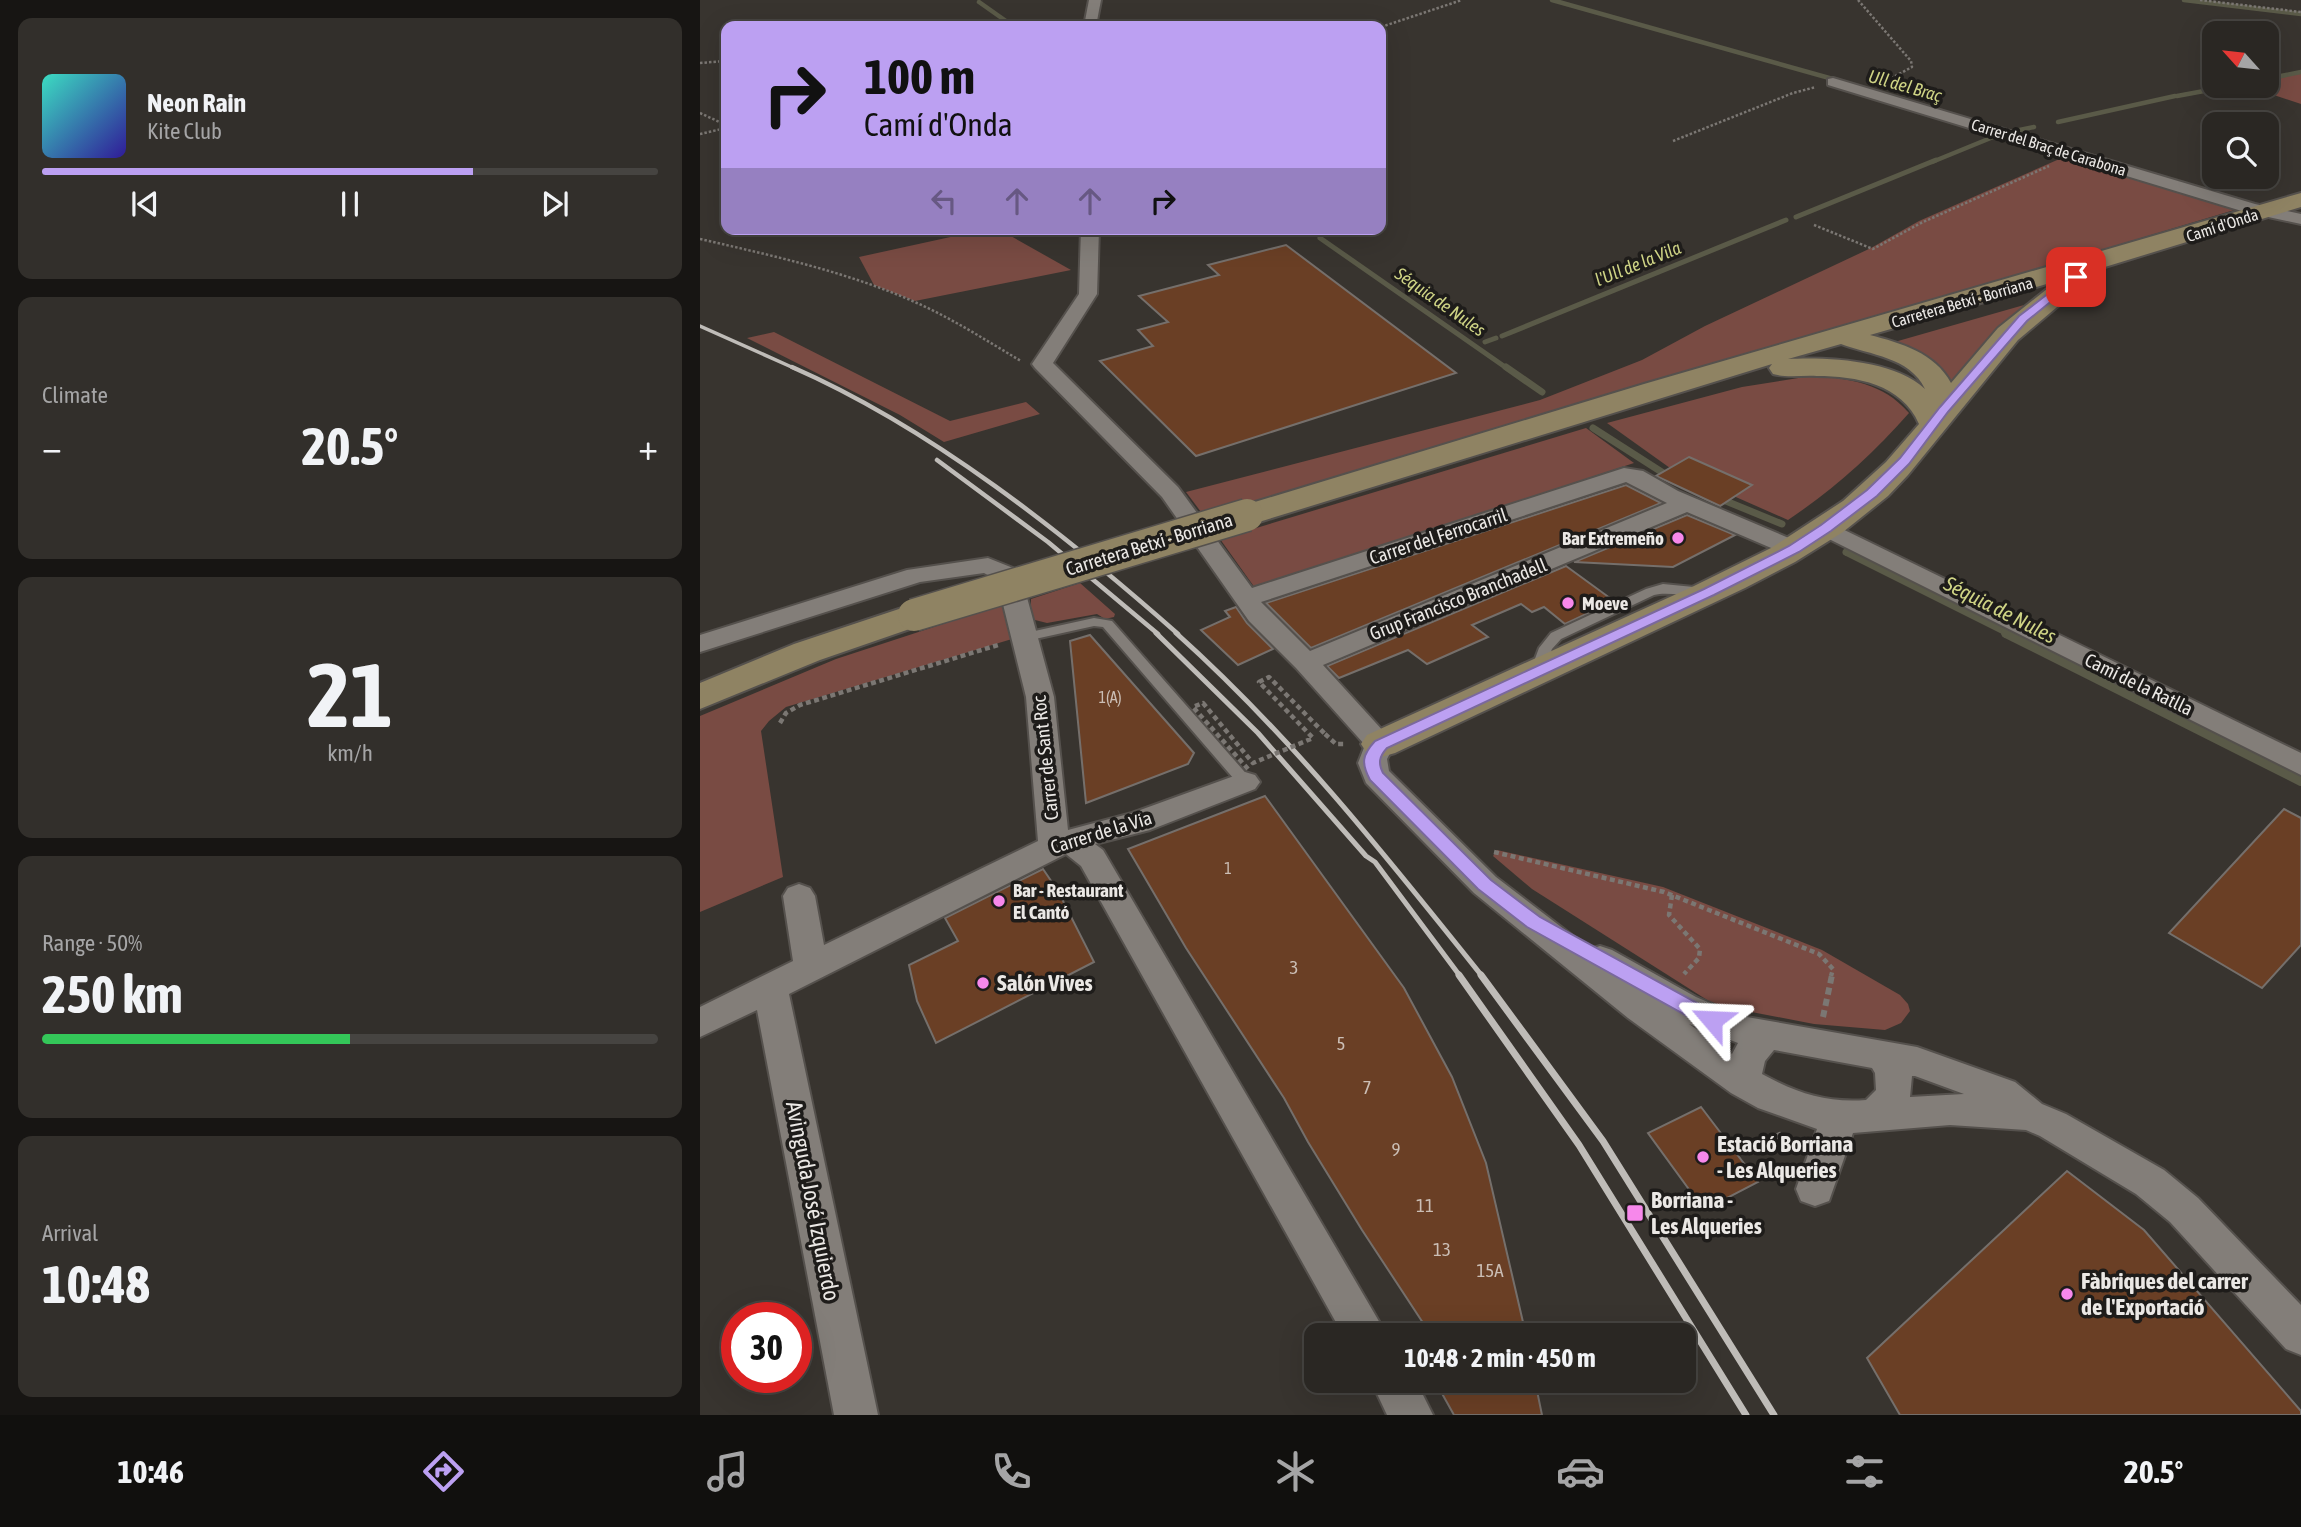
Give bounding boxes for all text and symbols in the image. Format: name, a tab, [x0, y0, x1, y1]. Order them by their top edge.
north arrow	[2202, 21, 2278, 98]
map controls	[2202, 21, 2279, 189]
text: 100 m	[864, 48, 975, 104]
icon: right	[749, 49, 840, 140]
water label: Ull del Braç	[1866, 65, 1944, 106]
text: Neon Rain	[147, 88, 246, 118]
text: Camí d'Onda	[864, 106, 1013, 143]
button: search	[2202, 112, 2279, 189]
street label: Carrer del Braç de Carabona	[1969, 115, 2129, 180]
text: Kite Club	[147, 118, 222, 144]
icon: left	[925, 182, 963, 220]
icon: ahead	[998, 182, 1036, 220]
icon: ahead	[1071, 182, 1109, 220]
icon: right	[1144, 182, 1182, 220]
icon: previous	[126, 185, 164, 223]
icon: pause	[331, 185, 369, 223]
icon: next	[536, 185, 574, 223]
street label: Camí d'Onda	[2184, 205, 2260, 245]
water label: l'Ull de la Vila	[1592, 237, 1684, 290]
pin	[2046, 247, 2106, 307]
icon: arrive	[2057, 258, 2095, 296]
water label: Séquia de Nules	[1390, 262, 1489, 340]
street label: Carretera Betxí - Borriana	[1889, 273, 2035, 331]
text: Climate	[42, 382, 108, 408]
text: 20.5°	[302, 416, 398, 476]
text: −	[42, 425, 62, 468]
text: +	[638, 425, 658, 468]
street label: Carrer del Ferrocarril	[1366, 503, 1510, 569]
street label: Carretera Betxí - Borriana	[1063, 508, 1235, 580]
place label: Bar Extremeño	[1562, 527, 1664, 549]
marker: Bar Extremeño	[1670, 530, 1686, 546]
street label: Grup Francisco Branchadell	[1366, 553, 1550, 645]
water label: Séquia de Nules	[1939, 570, 2061, 648]
place label: Moeve	[1582, 592, 1629, 614]
marker: Moeve	[1560, 595, 1576, 611]
text: 21	[307, 642, 393, 746]
street label: Camí de la Ratlla	[2081, 648, 2197, 720]
house number: 1(A)	[1098, 688, 1122, 707]
street label: Carrer de Sant Roc	[1027, 694, 1062, 821]
text: km/h	[327, 740, 373, 766]
street label: Carrer de la Via	[1048, 806, 1154, 858]
house number: 1	[1224, 859, 1232, 877]
place label: Bar - Restaurant El Cantó	[1013, 879, 1124, 923]
marker: Bar - Restaurant El Cantó	[991, 893, 1007, 909]
text: Range · 50%	[42, 930, 142, 956]
house number: 3	[1290, 956, 1298, 978]
text: 250 km	[42, 964, 183, 1024]
place label: Salón Vives	[997, 970, 1093, 996]
marker: Salón Vives	[975, 975, 991, 991]
position arrow	[1675, 983, 1749, 1057]
house number: 5	[1337, 1032, 1345, 1054]
house number: 7	[1363, 1076, 1371, 1098]
street label: Avinguda José Izquierdo	[781, 1099, 845, 1303]
place label: Estació Borriana - Les Alqueries	[1717, 1131, 1853, 1183]
house number: 9	[1392, 1138, 1401, 1160]
marker: Estació Borriana - Les Alqueries	[1695, 1149, 1711, 1165]
place label: Borriana - Les Alqueries	[1651, 1187, 1762, 1239]
house number: 11	[1416, 1194, 1434, 1216]
marker: Borriana - Les Alqueries	[1625, 1203, 1645, 1223]
text: Arrival	[42, 1220, 98, 1246]
house number: 13	[1433, 1238, 1451, 1260]
text: 10:48	[42, 1254, 150, 1314]
house number: 15A	[1476, 1259, 1504, 1281]
place label: Fàbriques del carrer de l'Exportació	[2081, 1268, 2249, 1320]
marker: Fàbriques del carrer de l'Exportació	[2059, 1286, 2075, 1302]
speed limit sign: 30	[721, 1302, 812, 1393]
text: 10:48 · 2 min · 450 m	[1404, 1343, 1596, 1373]
icon: directions	[419, 1447, 468, 1496]
icon: music	[703, 1447, 752, 1496]
icon: phone	[987, 1447, 1036, 1496]
icon: climate	[1271, 1447, 1320, 1496]
icon: car	[1556, 1447, 1605, 1496]
icon: filters	[1840, 1447, 1889, 1496]
text: 10:46	[118, 1453, 184, 1490]
text: 20.5°	[2124, 1453, 2183, 1490]

